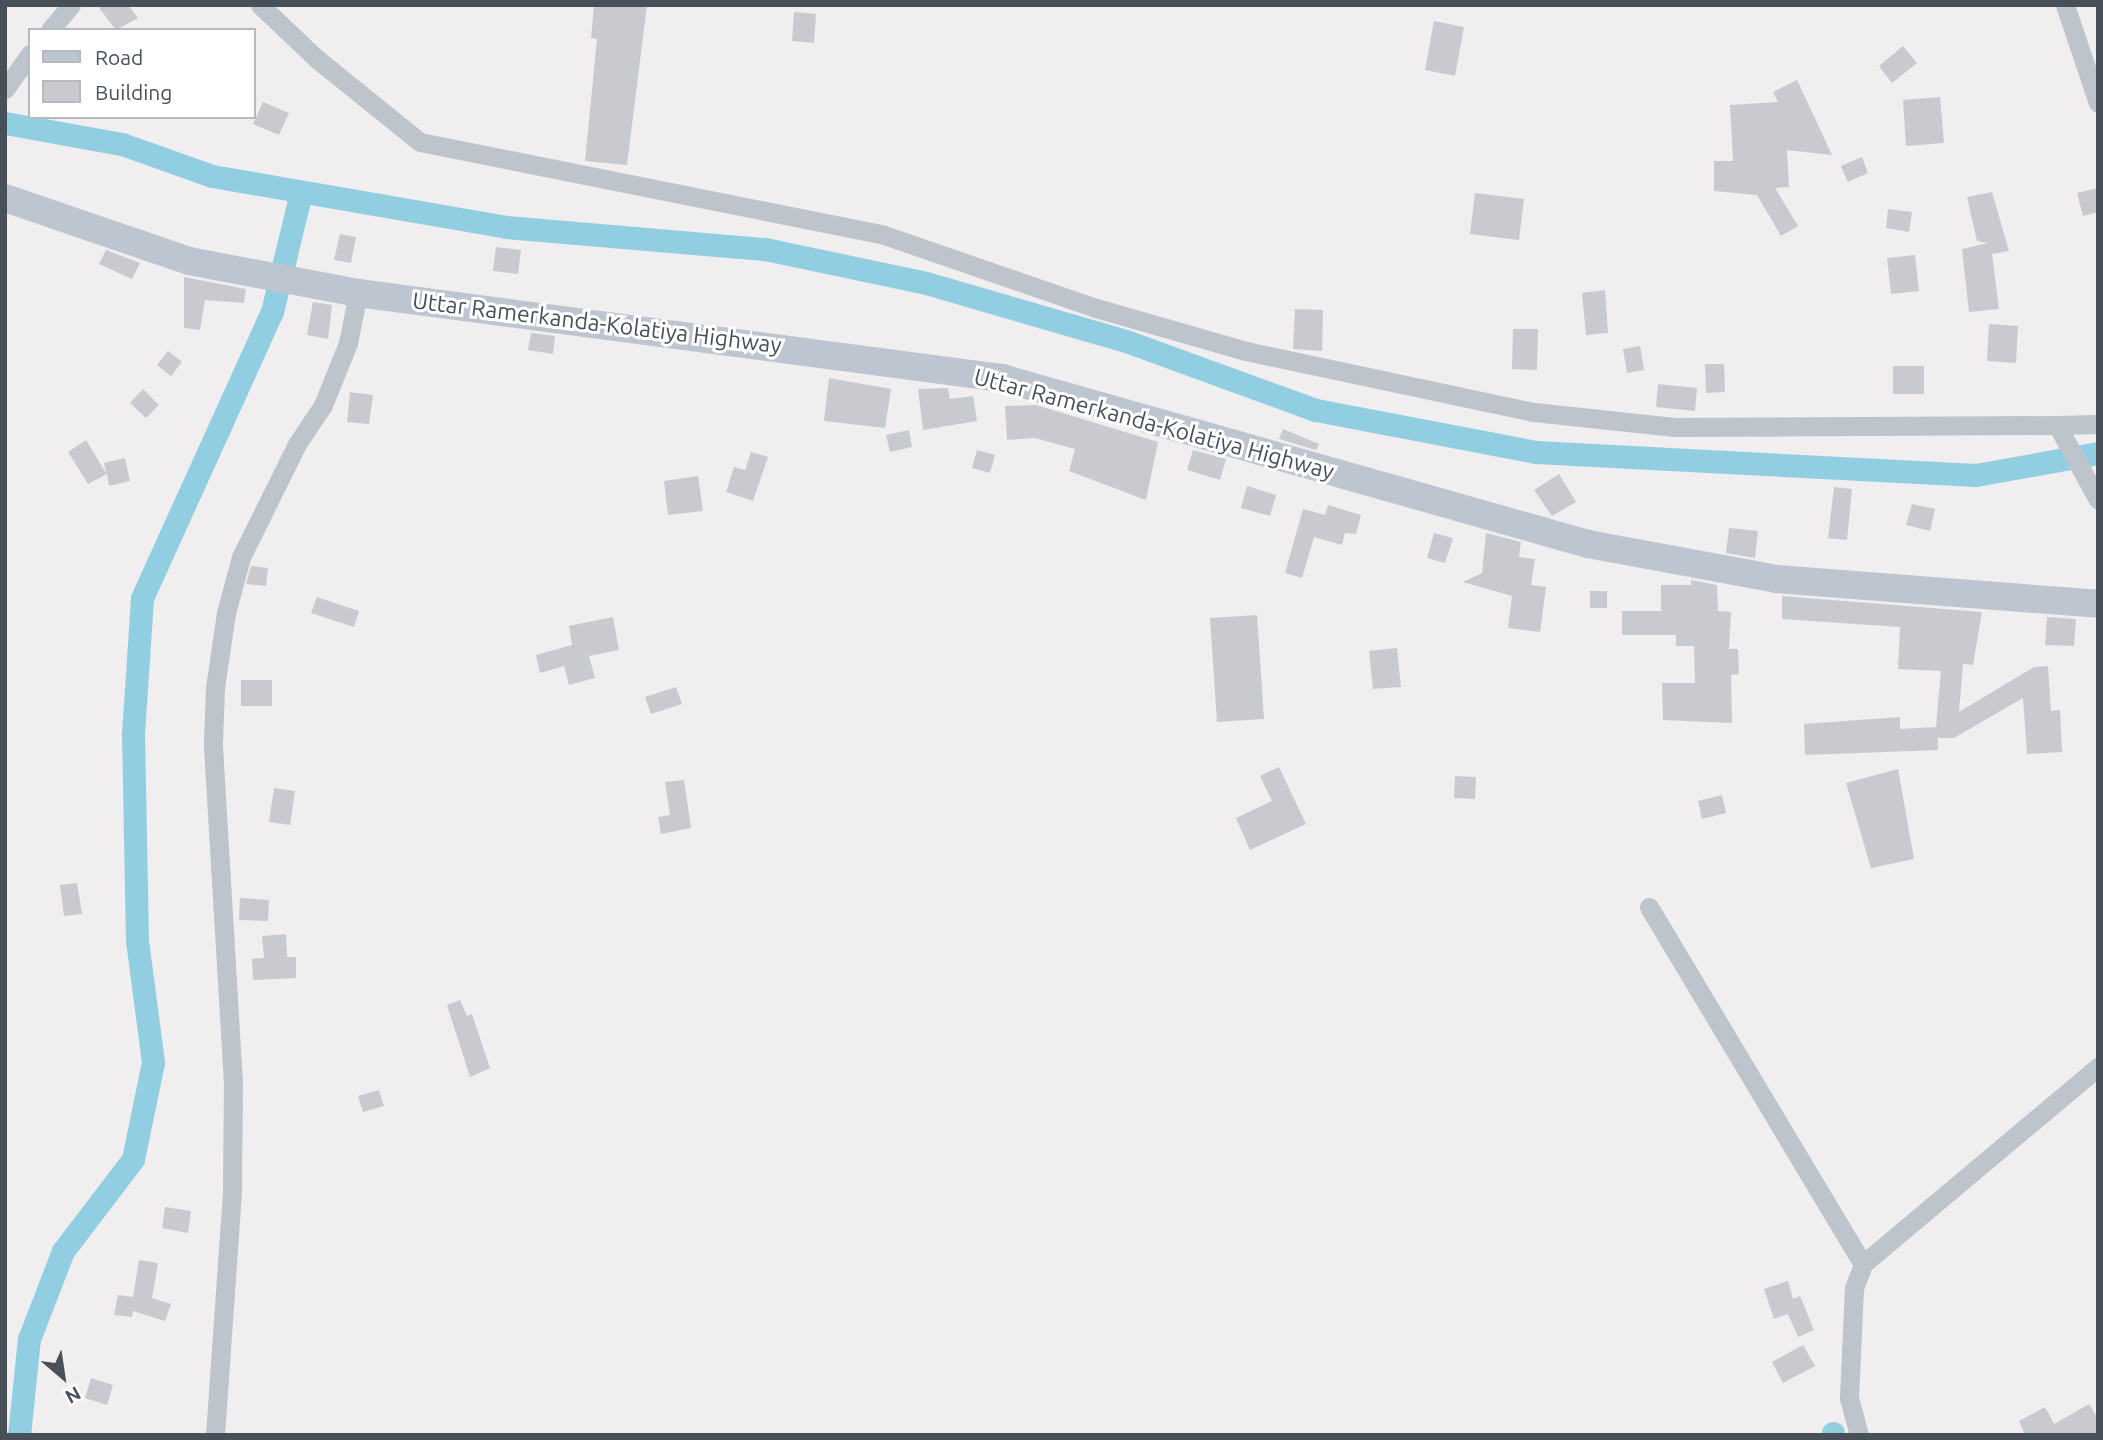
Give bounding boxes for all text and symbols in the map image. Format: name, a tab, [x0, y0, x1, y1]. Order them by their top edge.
legend	[28, 28, 256, 119]
text: Road	[95, 45, 143, 69]
text: Building	[95, 80, 172, 104]
street label: Uttar Ramerkanda-Kolatiya Highway	[411, 287, 783, 359]
street label: Uttar Ramerkanda-Kolatiya Highway	[971, 363, 1337, 485]
north arrow	[28, 1342, 98, 1412]
text: N	[62, 1382, 85, 1408]

